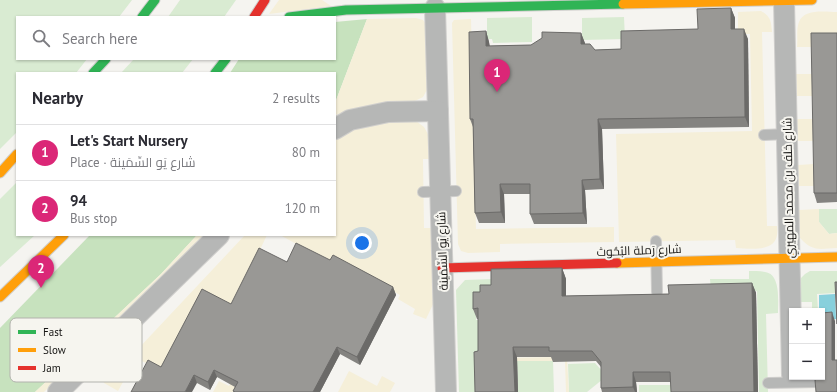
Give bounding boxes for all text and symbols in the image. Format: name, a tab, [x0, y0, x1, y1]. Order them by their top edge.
search box	[16, 16, 336, 60]
icon: search	[30, 27, 52, 49]
text: Search here	[62, 29, 138, 48]
pin: 1	[484, 59, 510, 92]
text: Nearby	[32, 87, 83, 109]
text: 2 results	[272, 90, 320, 107]
street label: شارع خلف بن محمد المهيري	[779, 117, 800, 258]
text: Let's Start Nursery	[70, 131, 188, 150]
text: 1	[41, 144, 49, 161]
text: 80 m	[292, 144, 320, 161]
text: Place · شارع يَو السِّمَينة	[70, 154, 195, 171]
text: 94	[70, 191, 87, 210]
text: 2	[41, 200, 49, 217]
text: 120 m	[285, 200, 320, 217]
text: Bus stop	[70, 210, 117, 227]
street label: شارع يَو السِّمَينة	[433, 211, 452, 291]
your location	[352, 233, 372, 253]
street label: شارع رَملة البُحُوث	[596, 241, 682, 260]
pin: 2	[28, 255, 54, 288]
map controls	[789, 308, 825, 380]
button: +	[789, 308, 825, 344]
legend	[10, 318, 142, 382]
text: Fast	[43, 325, 63, 339]
text: Slow	[43, 343, 66, 357]
button: −	[789, 344, 825, 380]
text: Jam	[42, 361, 61, 375]

